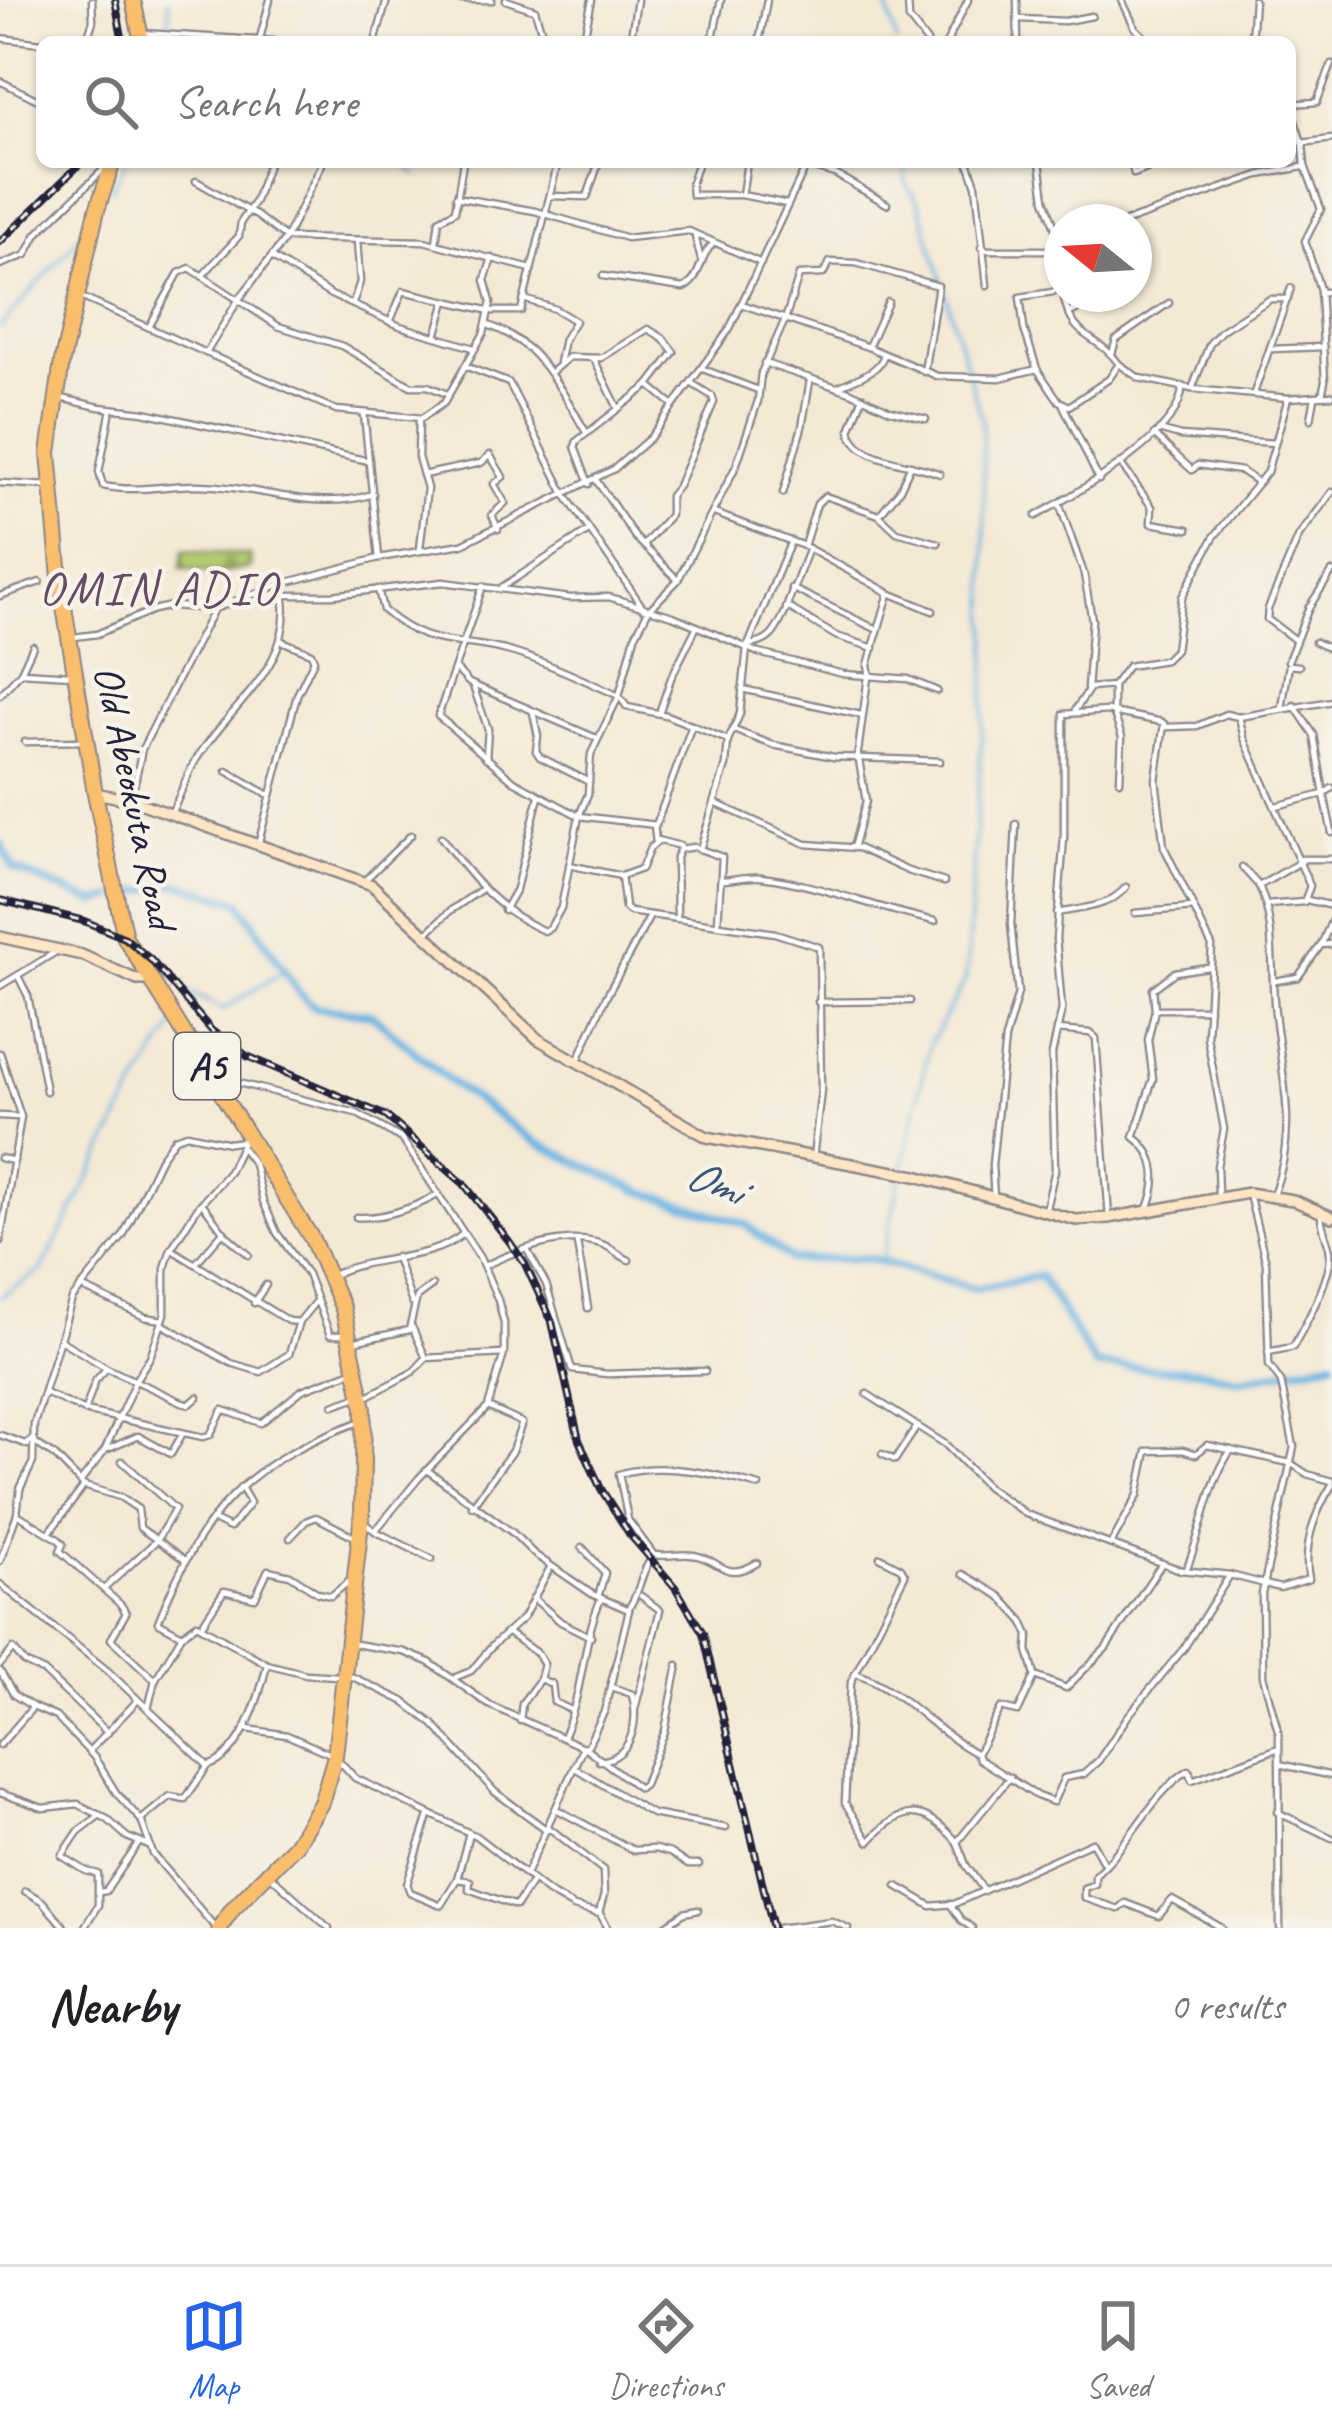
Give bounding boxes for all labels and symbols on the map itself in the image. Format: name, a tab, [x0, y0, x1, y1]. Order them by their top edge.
north arrow	[1044, 204, 1152, 312]
district label: OMIN ADIO	[39, 558, 281, 618]
street label: Old Abeokuta Road	[81, 661, 190, 939]
road number: A5	[174, 1033, 240, 1099]
water label: Omi	[679, 1145, 761, 1222]

